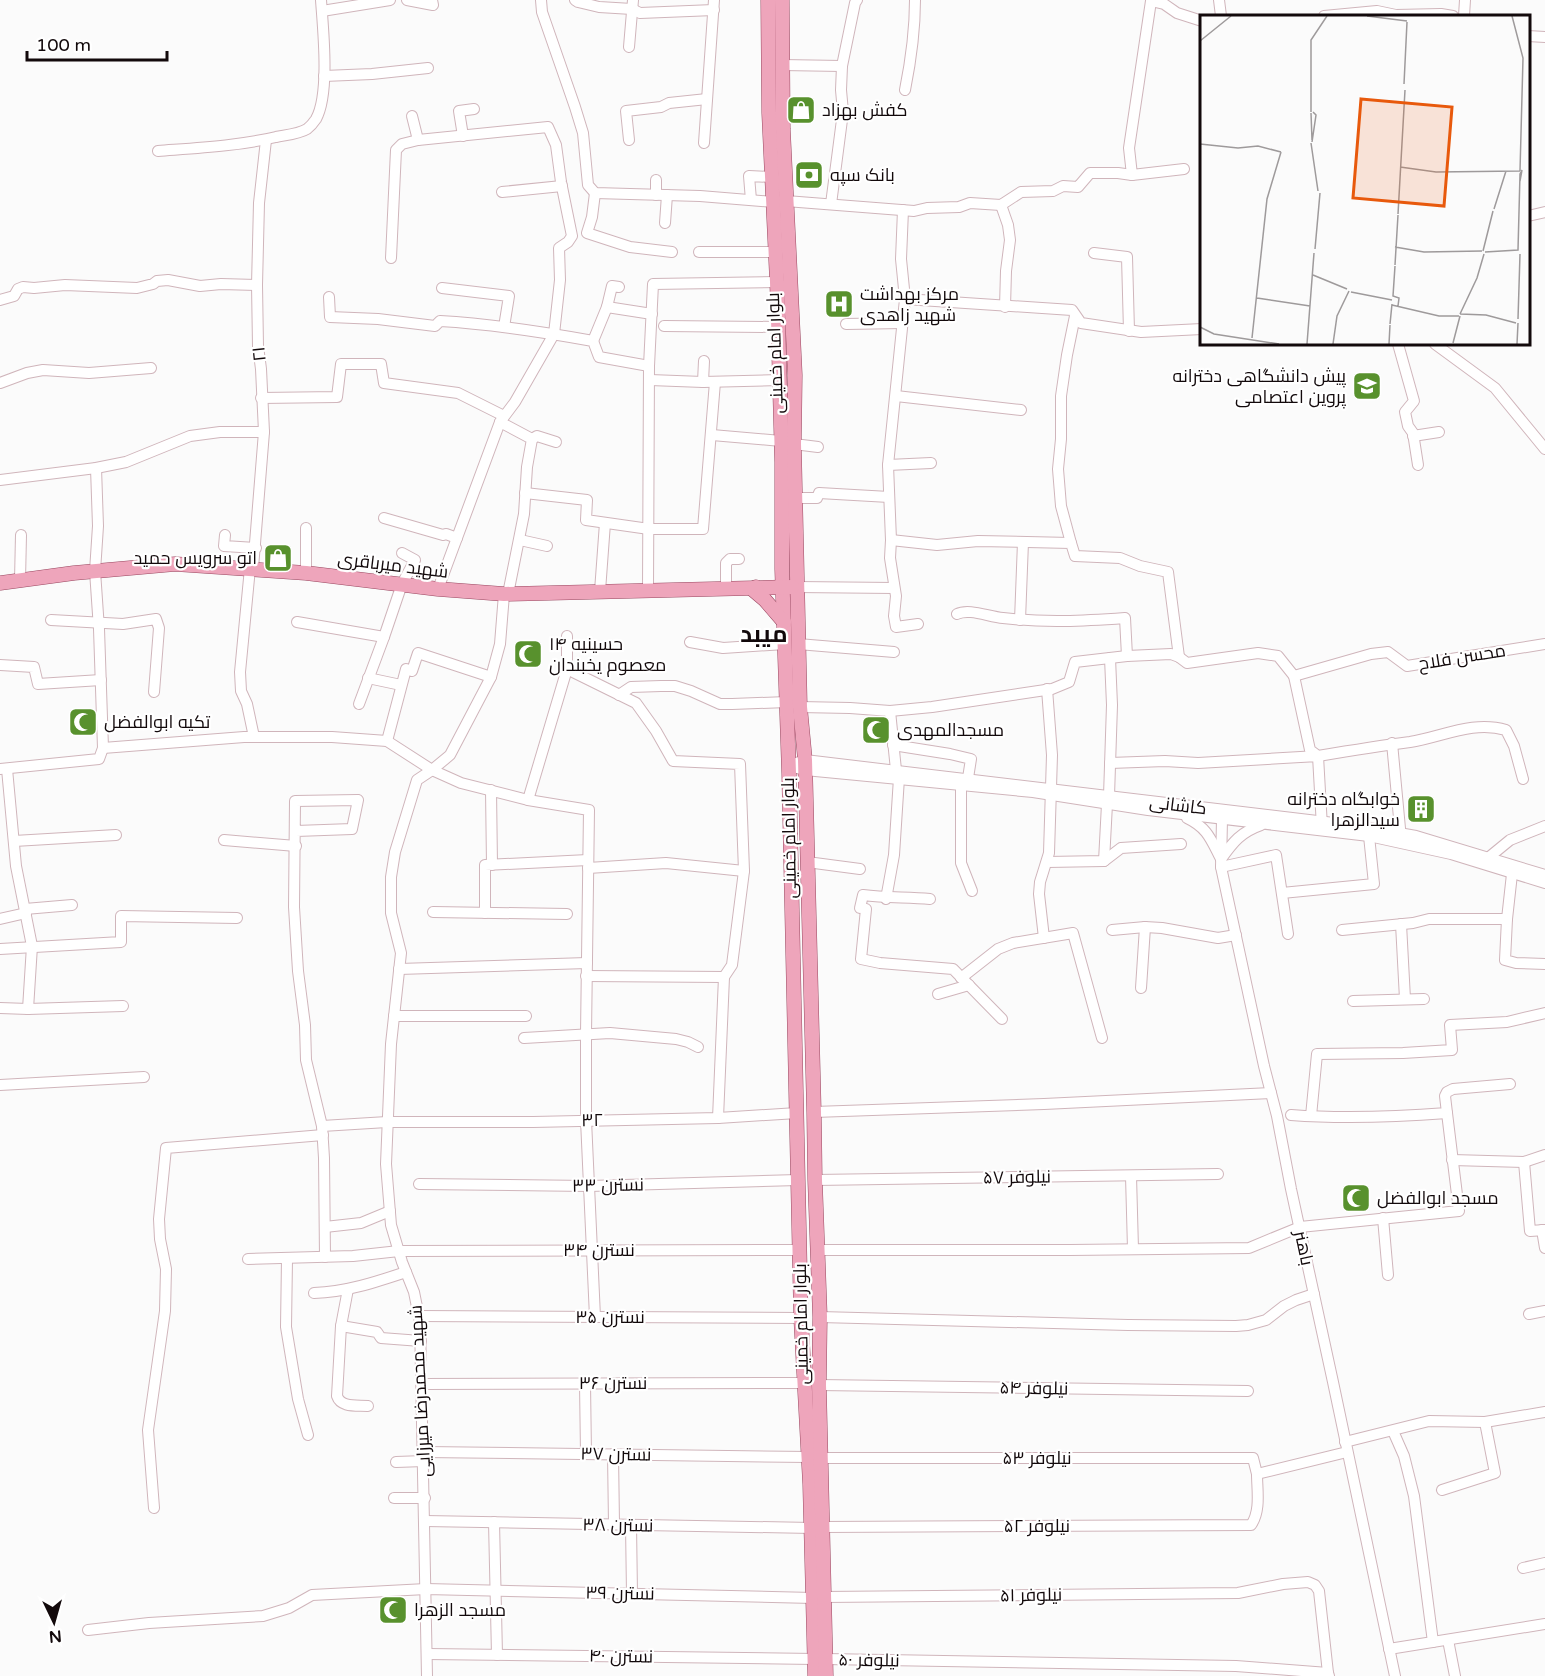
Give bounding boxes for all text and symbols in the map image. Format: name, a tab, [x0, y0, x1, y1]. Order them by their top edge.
inset map	[1200, 15, 1530, 345]
scale bar	[27, 24, 166, 62]
text: 100 m	[36, 34, 91, 56]
shop icon: کفش بهزاد	[785, 94, 817, 126]
place label: کفش بهزاد	[822, 99, 908, 121]
bank icon: بانک سپه	[793, 159, 825, 191]
place label: بانک سپه	[830, 164, 895, 186]
place label: مرکز بهداشت شهید زاهدی	[860, 283, 959, 326]
hospital icon: مرکز بهداشت شهید زاهدی	[823, 288, 855, 320]
street label: بلوار امام خمینی	[762, 292, 789, 414]
street label: ۲۱	[247, 345, 271, 363]
place label: پیش دانشگاهی دخترانه پروین اعتصامی	[1173, 365, 1346, 409]
school or university icon: پیش دانشگاهی دخترانه پروین اعتصامی	[1351, 370, 1383, 402]
shop icon: اتو سرویس حمید	[262, 542, 294, 574]
place label: اتو سرویس حمید	[133, 547, 257, 569]
street label: شهید میرباقری	[336, 547, 450, 583]
district label: میبد	[740, 620, 788, 649]
place label: حسینیه ۱۴ معصوم یخبندان	[549, 633, 666, 677]
mosque icon: حسینیه ۱۴ معصوم یخبندان	[512, 638, 544, 670]
street label: محسن فلاح	[1417, 639, 1507, 676]
mosque icon: تکیه ابوالفضل	[67, 706, 99, 738]
place label: تکیه ابوالفضل	[104, 711, 211, 733]
mosque icon: مسجدالمهدی	[860, 714, 892, 746]
place label: مسجدالمهدی	[897, 719, 1004, 741]
street label: بلوار امام خمینی	[777, 777, 802, 899]
place label: خوابگاه دخترانه سیدالزهرا	[1287, 788, 1400, 831]
street label: کاشانی	[1148, 791, 1208, 819]
building icon: خوابگاه دخترانه سیدالزهرا	[1405, 793, 1437, 825]
street label: ۳۲	[581, 1109, 603, 1131]
street label: نیلوفر ۵۷	[983, 1165, 1051, 1189]
street label: نسترن ۳۳	[572, 1173, 644, 1197]
mosque icon: مسجد ابوالفضل	[1340, 1182, 1372, 1214]
place label: مسجد ابوالفضل	[1377, 1187, 1498, 1209]
street label: باهنر	[1289, 1228, 1318, 1267]
street label: نسترن ۳۴	[563, 1239, 635, 1261]
street label: بلوار امام خمینی	[789, 1263, 814, 1385]
street label: شهید محمدرضا میرزایی	[404, 1304, 436, 1478]
street label: نسترن ۳۵	[575, 1306, 645, 1328]
street label: نسترن ۳۶	[579, 1372, 647, 1394]
street label: نیلوفر ۵۴	[999, 1376, 1069, 1400]
street label: نسترن ۳۷	[580, 1442, 652, 1466]
street label: نیلوفر ۵۳	[1002, 1447, 1072, 1469]
street label: نسترن ۳۸	[582, 1513, 654, 1537]
street label: نیلوفر ۵۲	[1004, 1515, 1070, 1537]
street label: نسترن ۳۹	[585, 1581, 655, 1605]
street label: نیلوفر ۵۱	[1000, 1583, 1062, 1607]
north arrow	[24, 1592, 84, 1652]
mosque icon: مسجد الزهرا	[377, 1594, 409, 1626]
place label: مسجد الزهرا	[414, 1599, 506, 1621]
text: N	[48, 1625, 62, 1646]
street label: نسترن ۴۰	[589, 1644, 653, 1668]
street label: نیلوفر ۵۰	[838, 1648, 900, 1672]

